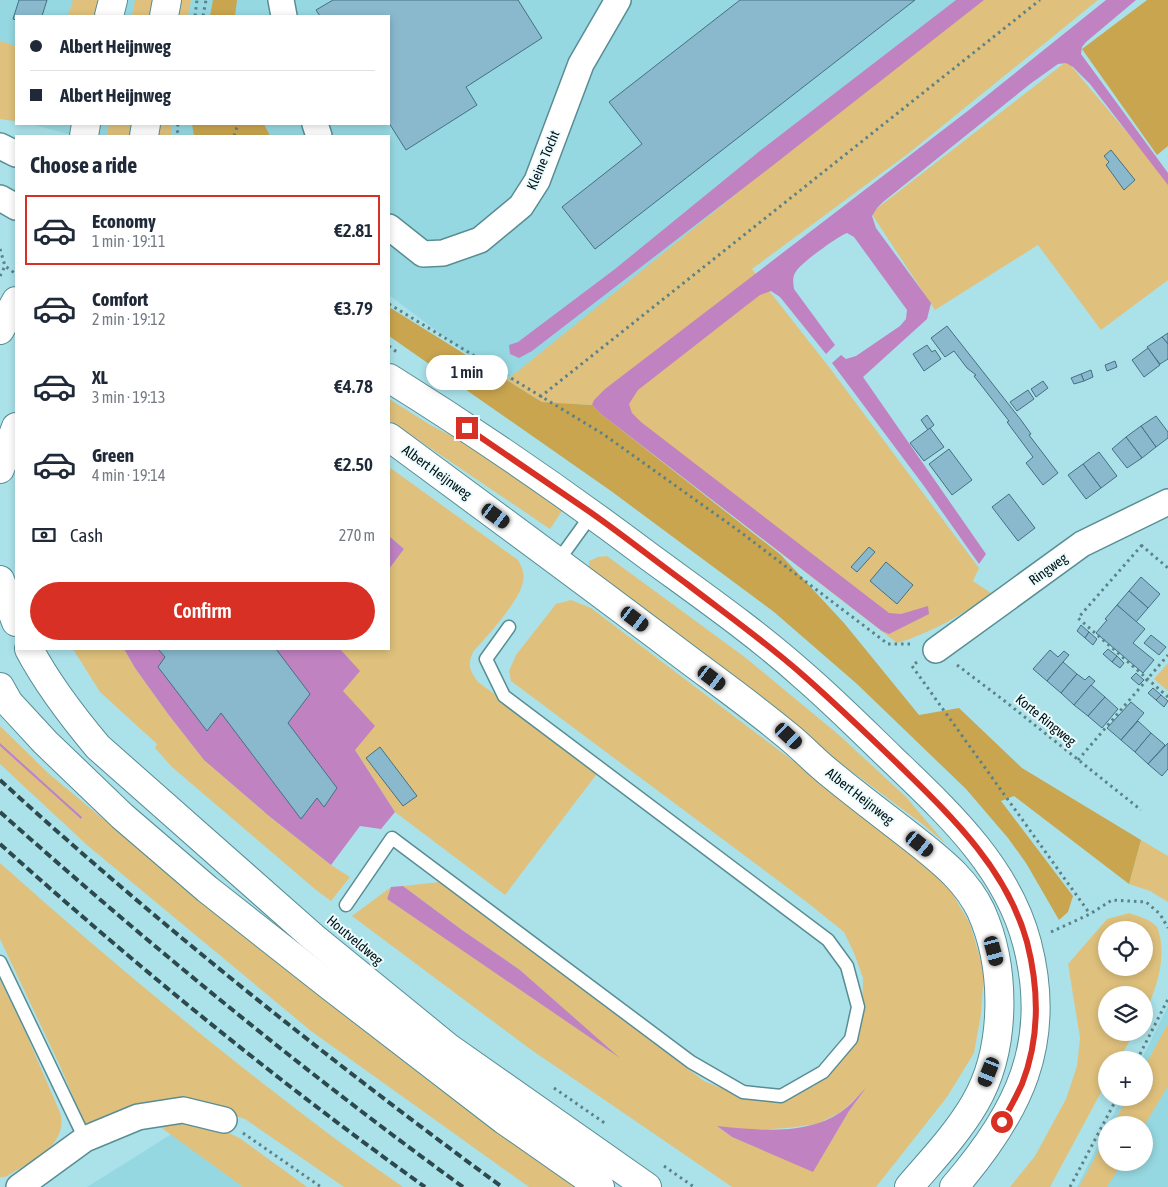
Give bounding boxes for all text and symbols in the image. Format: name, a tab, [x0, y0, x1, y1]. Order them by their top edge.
text: Albert Heijnweg	[60, 35, 171, 57]
text: Albert Heijnweg	[60, 84, 171, 106]
street label: Kleine Tocht	[523, 128, 563, 192]
text: Choose a ride	[30, 152, 137, 178]
icon: car	[32, 208, 77, 253]
text: Economy	[92, 210, 156, 232]
text: €2.81	[334, 219, 373, 241]
text: 1 min · 19:11	[92, 232, 165, 250]
icon: car	[32, 286, 77, 331]
text: Comfort	[92, 288, 148, 310]
text: €3.79	[334, 297, 373, 319]
text: 2 min · 19:12	[92, 310, 165, 328]
callout: 1 min	[426, 356, 508, 390]
text: 1 min	[451, 363, 483, 381]
icon: car	[32, 364, 77, 409]
text: XL	[92, 366, 108, 388]
text: €4.78	[334, 375, 373, 397]
text: 3 min · 19:13	[92, 388, 165, 406]
route end	[456, 417, 478, 439]
street label: Albert Heijnweg	[399, 441, 475, 503]
icon: car	[32, 442, 77, 487]
text: Green	[92, 444, 134, 466]
text: €2.50	[334, 453, 373, 475]
text: 4 min · 19:14	[92, 466, 165, 484]
car	[479, 501, 512, 531]
icon: cash	[30, 521, 58, 549]
text: Cash	[70, 524, 103, 546]
text: 270 m	[339, 526, 375, 544]
street label: Ringweg	[1026, 550, 1070, 588]
button: Confirm	[30, 582, 375, 640]
car	[618, 604, 651, 634]
car	[695, 663, 728, 693]
street label: Korte Ringweg	[1013, 691, 1079, 749]
car	[772, 720, 805, 752]
street label: Albert Heijnweg	[823, 765, 897, 827]
car	[903, 829, 936, 859]
street label: Houtveldweg	[324, 912, 386, 968]
map controls	[1098, 921, 1153, 1171]
button: locate	[1098, 921, 1153, 976]
car	[982, 935, 1005, 967]
button: layers	[1098, 986, 1153, 1041]
button: +	[1098, 1051, 1153, 1106]
car	[976, 1055, 1001, 1089]
route start	[991, 1111, 1013, 1133]
button: −	[1098, 1116, 1153, 1171]

